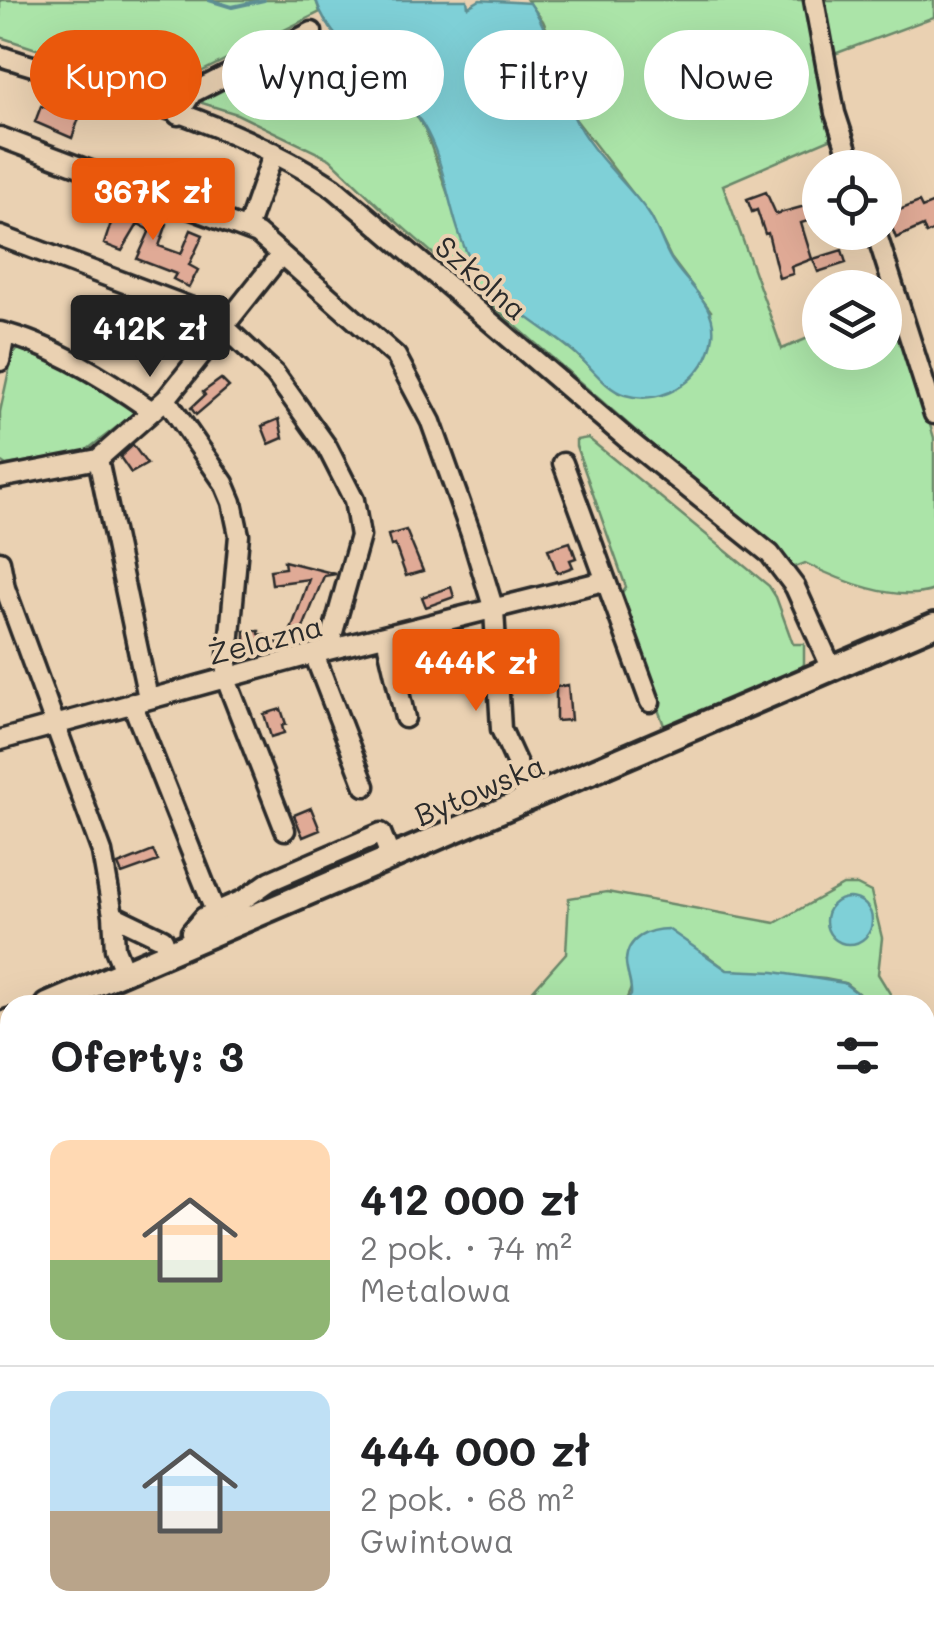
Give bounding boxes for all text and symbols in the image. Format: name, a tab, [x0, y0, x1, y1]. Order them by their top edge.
chip: Kupno	[30, 30, 202, 120]
chip: Wynajem	[222, 30, 444, 120]
chip: Filtry	[464, 30, 624, 120]
chip: Nowe	[644, 30, 809, 120]
map controls	[802, 150, 902, 370]
button: locate	[802, 150, 902, 250]
pin: 367K zł	[61, 158, 245, 243]
text: 367K zł	[94, 169, 212, 211]
street label: Szkolna	[427, 226, 537, 328]
button: layers	[802, 270, 902, 370]
pin: 412K zł	[58, 295, 242, 380]
text: 412K zł	[93, 306, 207, 348]
street label: Żelazna	[203, 605, 327, 673]
pin: 444K zł	[384, 629, 568, 714]
text: 444K zł	[414, 640, 538, 682]
street label: Bytowska	[408, 744, 550, 834]
text: Oferty: 3	[50, 1028, 244, 1083]
icon: filters	[830, 1028, 885, 1083]
text: 412 000 zł	[360, 1171, 579, 1226]
icon: home	[130, 1180, 250, 1300]
text: 2 pok. · 74 m²	[360, 1226, 572, 1268]
text: Metalowa	[360, 1268, 511, 1310]
text: 444 000 zł	[360, 1422, 590, 1477]
icon: home	[130, 1431, 250, 1551]
text: 2 pok. · 68 m²	[360, 1477, 574, 1519]
text: Gwintowa	[360, 1519, 514, 1561]

